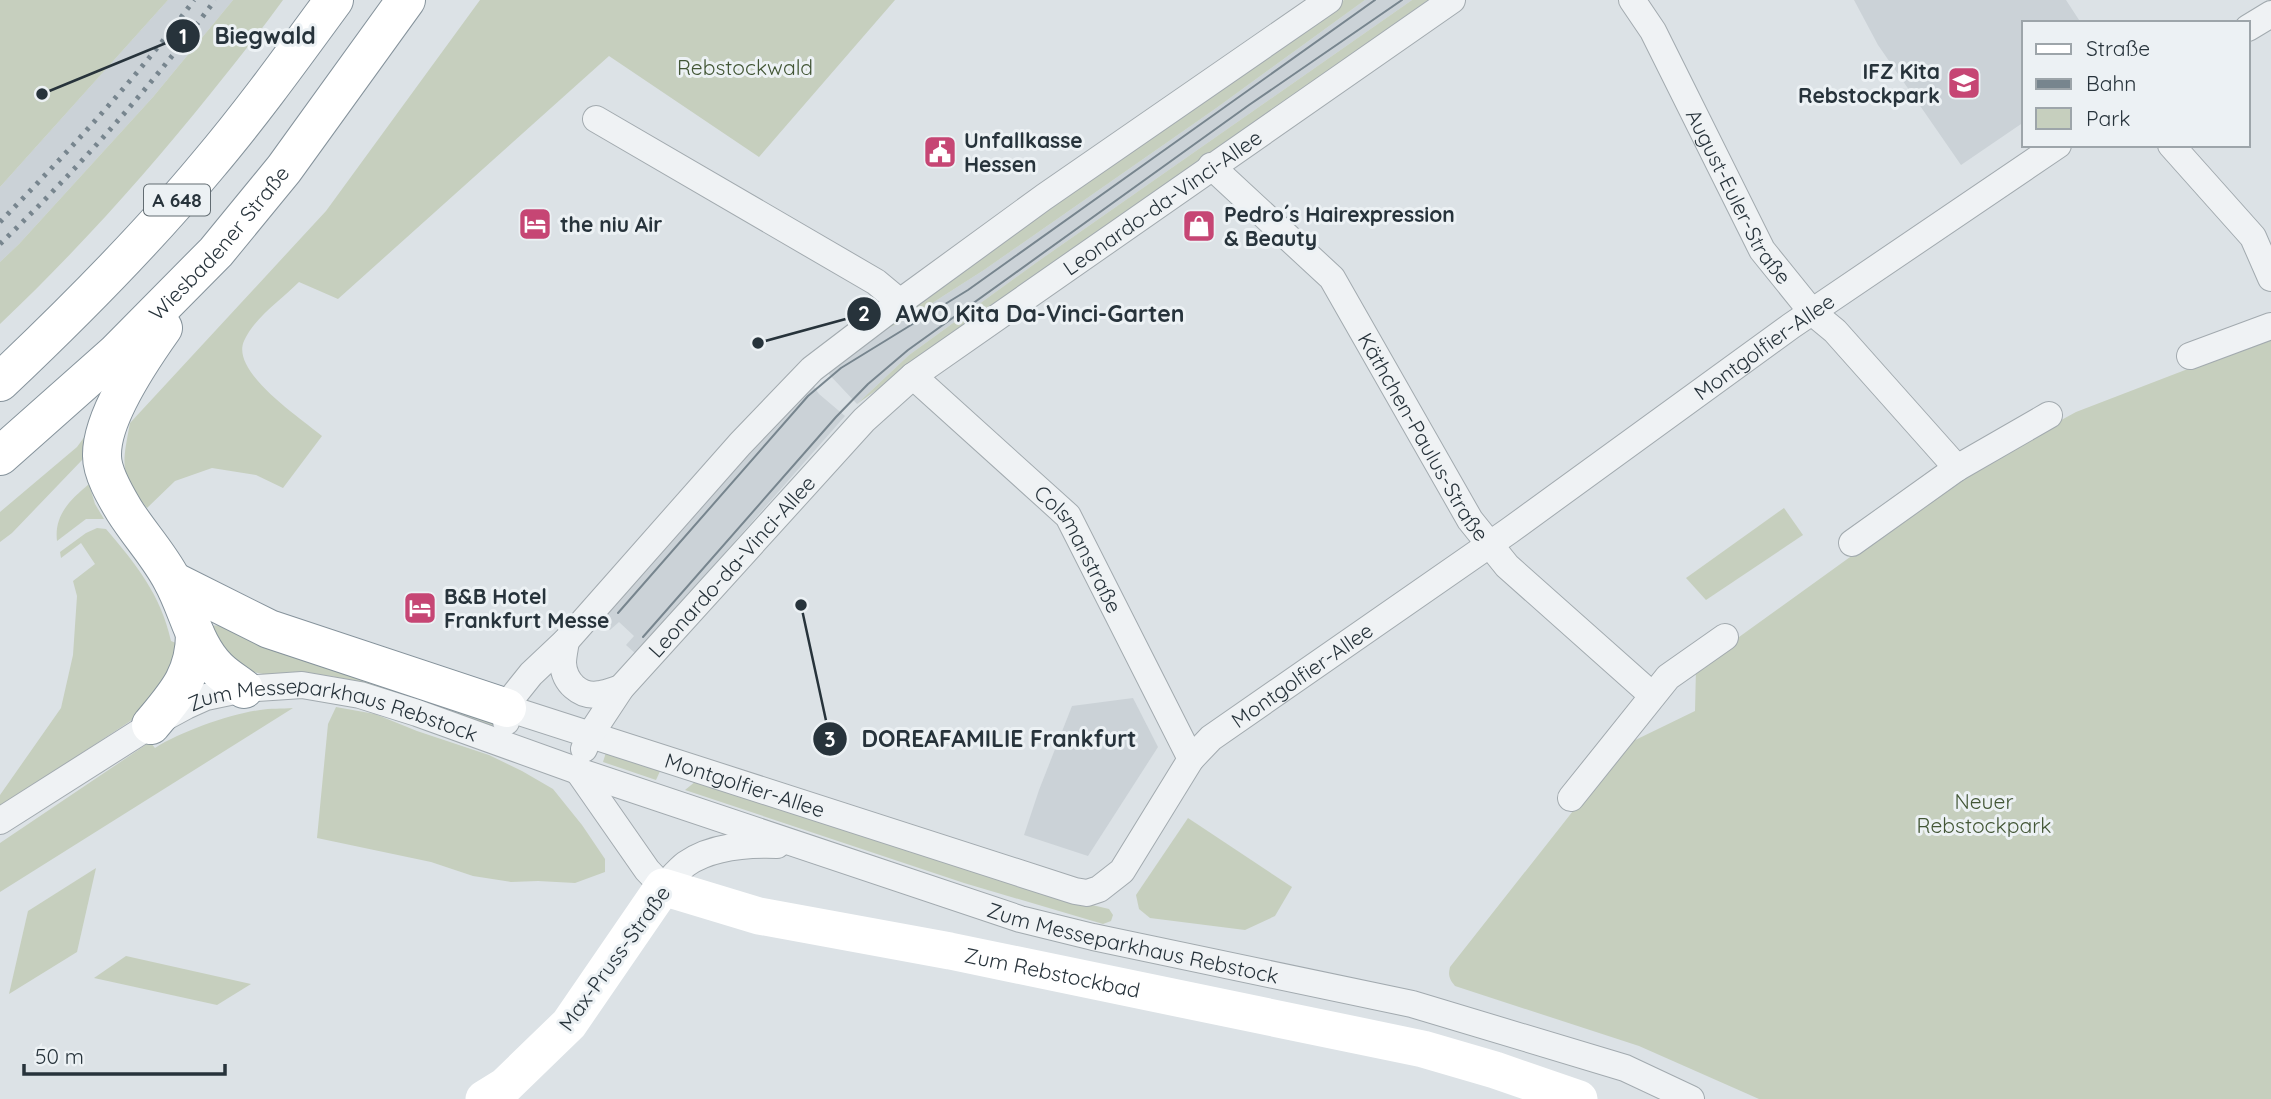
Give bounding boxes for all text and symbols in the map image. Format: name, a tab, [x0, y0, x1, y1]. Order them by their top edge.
callout: Biegwald	[165, 14, 329, 58]
text: Biegwald	[214, 21, 316, 50]
legend	[2022, 21, 2250, 147]
text: 1	[179, 23, 187, 49]
text: Straße	[2086, 35, 2150, 61]
park label: Rebstockwald	[677, 54, 813, 80]
place label: IFZ Kita Rebstockpark	[1798, 58, 1940, 108]
school or university icon: IFZ Kita Rebstockpark	[1945, 64, 1983, 102]
text: Bahn	[2086, 70, 2136, 96]
street label: August-Euler-Straße	[1681, 105, 1797, 289]
text: Park	[2086, 105, 2130, 131]
street label: Leonardo-da-Vinci-Allee	[1058, 124, 1267, 280]
place label: Unfallkasse Hessen	[964, 127, 1083, 177]
public building icon: Unfallkasse Hessen	[921, 133, 959, 171]
street label: Wiesbadener Straße	[143, 160, 295, 325]
road number: A 648	[144, 184, 210, 216]
place label: Pedro´s Hairexpression & Beauty	[1224, 201, 1455, 251]
hotel icon: the niu Air	[516, 205, 554, 243]
shop icon: Pedro´s Hairexpression & Beauty	[1180, 207, 1218, 245]
place label: the niu Air	[560, 211, 662, 237]
street label: Montgolfier-Allee	[1689, 288, 1839, 405]
callout: AWO Kita Da-Vinci-Garten	[846, 292, 1198, 336]
text: AWO Kita Da-Vinci-Garten	[896, 299, 1185, 328]
text: 2	[858, 300, 870, 326]
street label: Käthchen-Paulus-Straße	[1353, 328, 1495, 546]
street label: Leonardo-da-Vinci-Allee	[642, 470, 821, 663]
street label: Colsmanstraße	[1029, 479, 1128, 617]
place label: B&B Hotel Frankfurt Messe	[444, 583, 609, 633]
hotel icon: B&B Hotel Frankfurt Messe	[401, 589, 439, 627]
street label: Montgolfier-Allee	[1226, 617, 1378, 733]
street label: Zum Messeparkhaus Rebstock	[184, 671, 481, 747]
callout: DOREAFAMILIE Frankfurt	[812, 717, 1150, 761]
text: DOREAFAMILIE Frankfurt	[861, 724, 1137, 753]
text: 3	[824, 726, 836, 752]
street label: Montgolfier-Allee	[662, 747, 828, 823]
park label: Neuer Rebstockpark	[1917, 788, 2052, 838]
street label: Max-Pruss-Straße	[553, 880, 675, 1036]
street label: Zum Messeparkhaus Rebstock	[984, 896, 1281, 989]
street label: Zum Rebstockbad	[962, 941, 1143, 1003]
scale bar	[24, 1032, 226, 1076]
text: 50 m	[35, 1043, 84, 1069]

